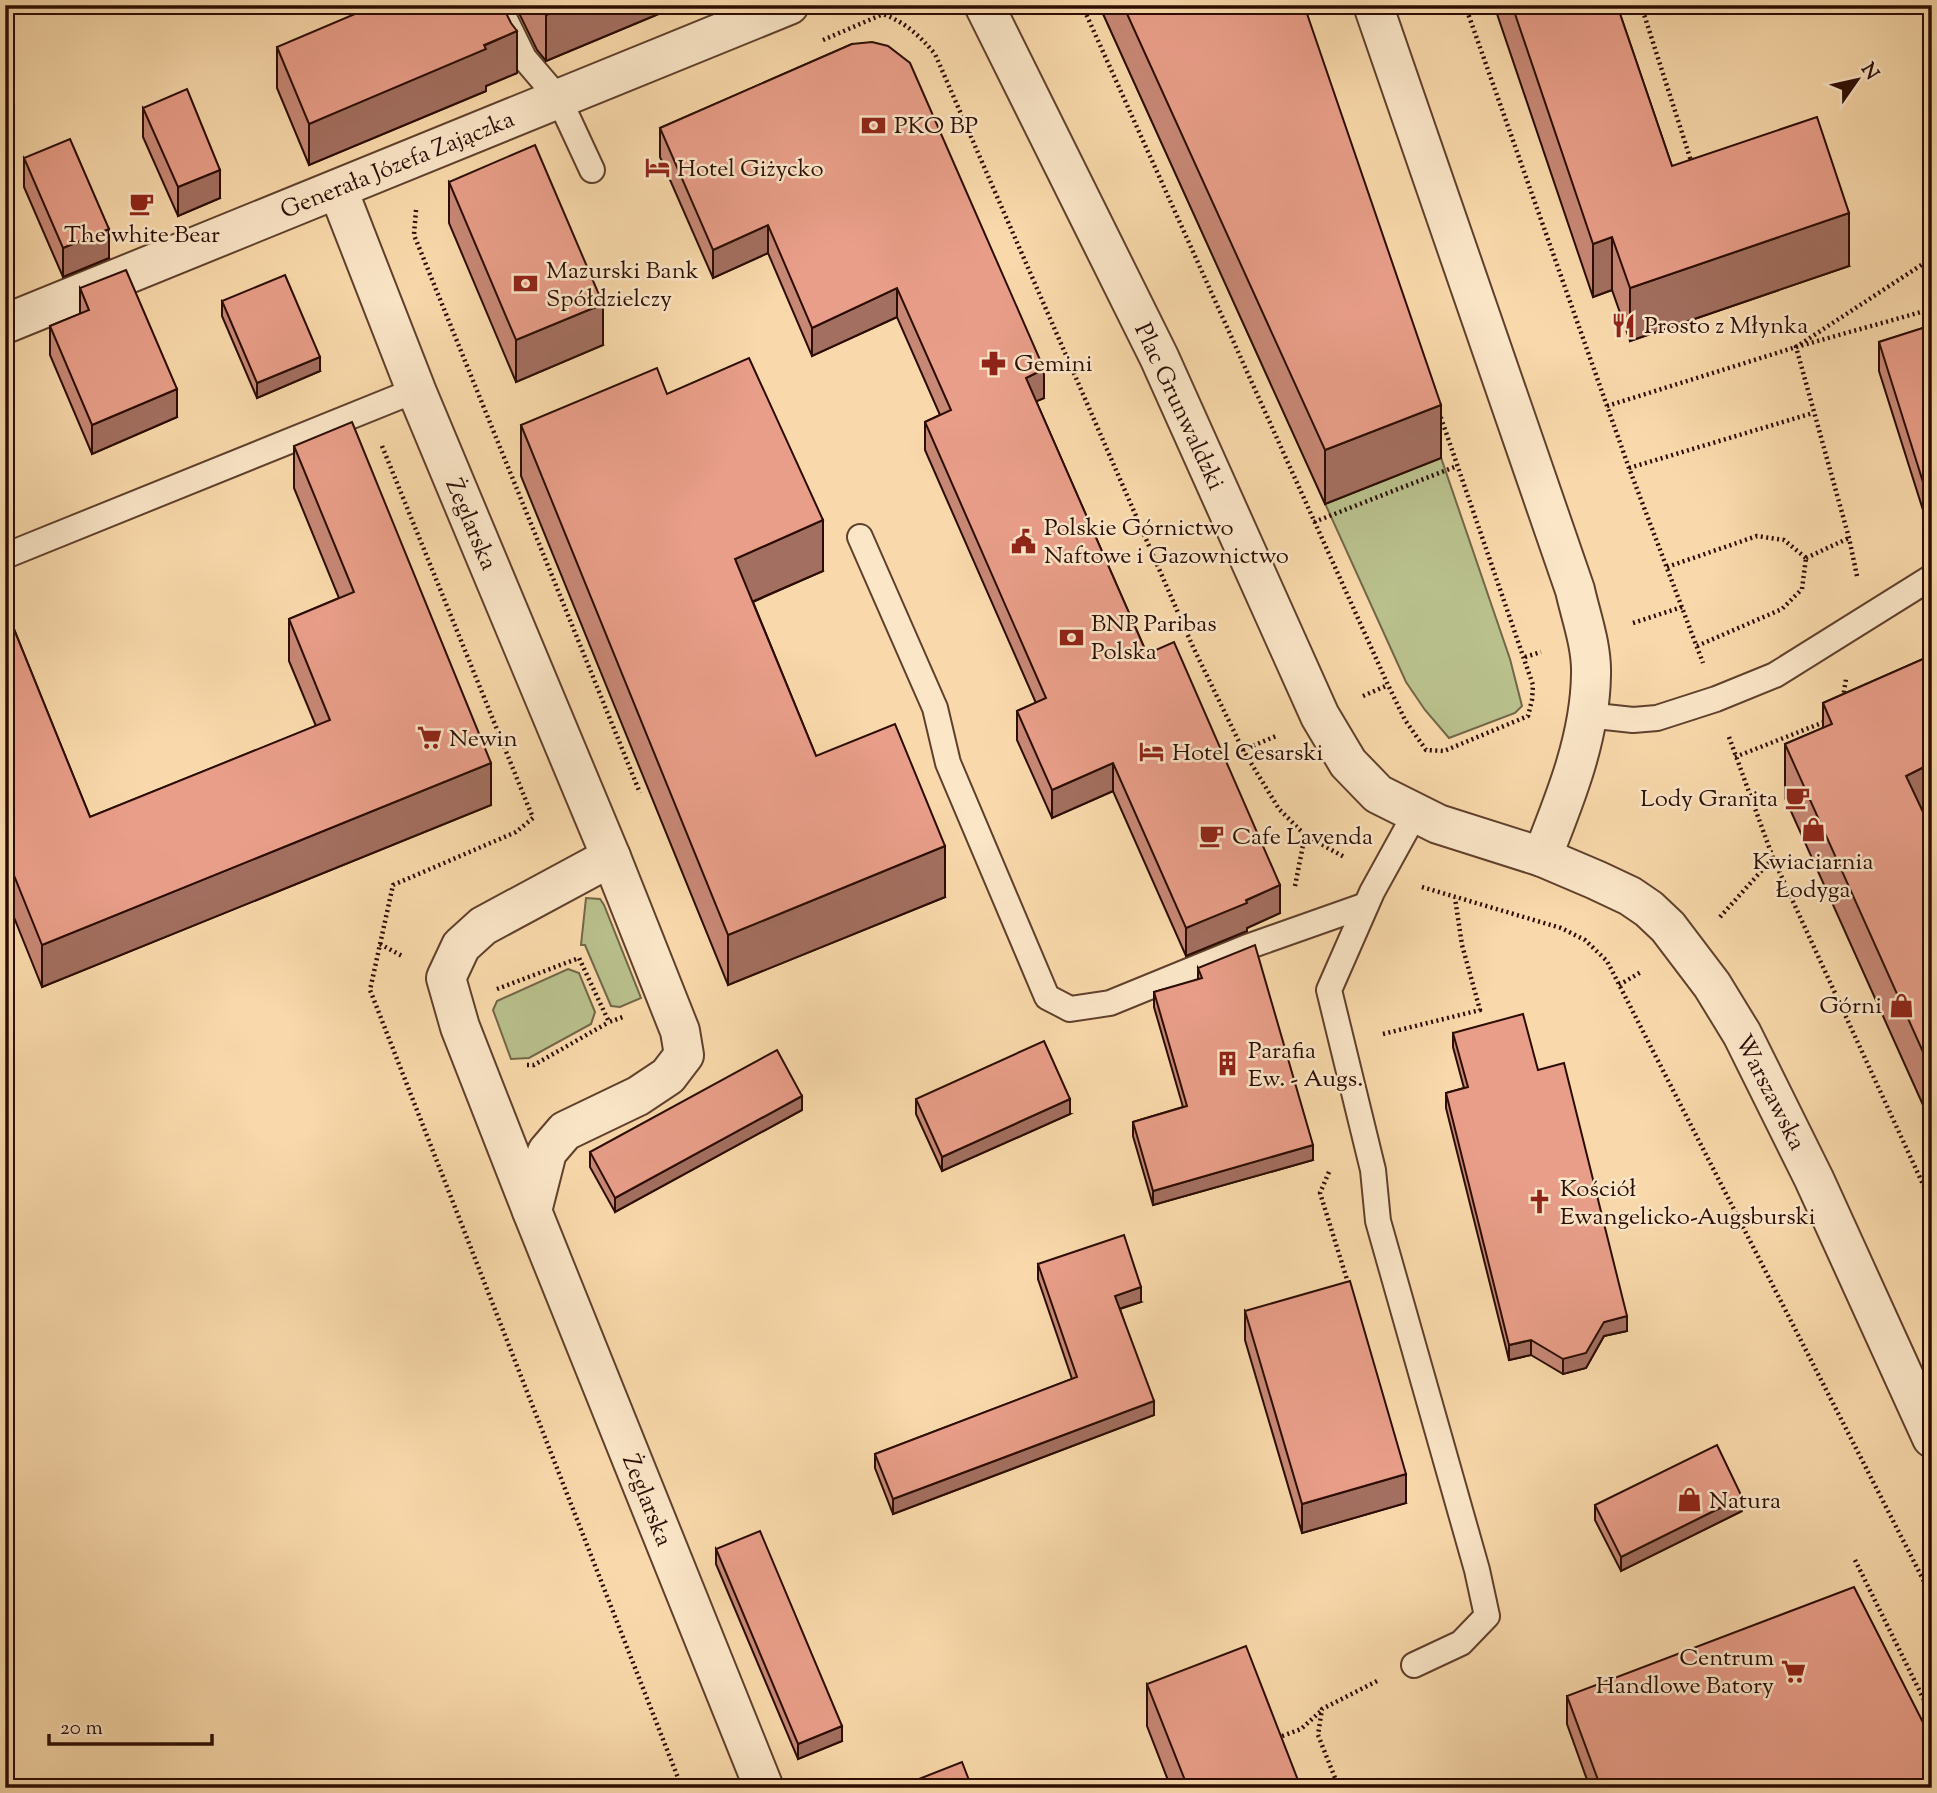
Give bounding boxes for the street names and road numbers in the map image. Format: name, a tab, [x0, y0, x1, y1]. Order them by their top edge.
street label: Generała Józefa Zajączka	[276, 103, 520, 228]
street label: Plac Grunwaldzki	[1125, 318, 1232, 496]
street label: Żeglarska	[436, 474, 505, 576]
street label: Warszawska	[1726, 1029, 1813, 1157]
street label: Żeglarska	[612, 1450, 680, 1552]

